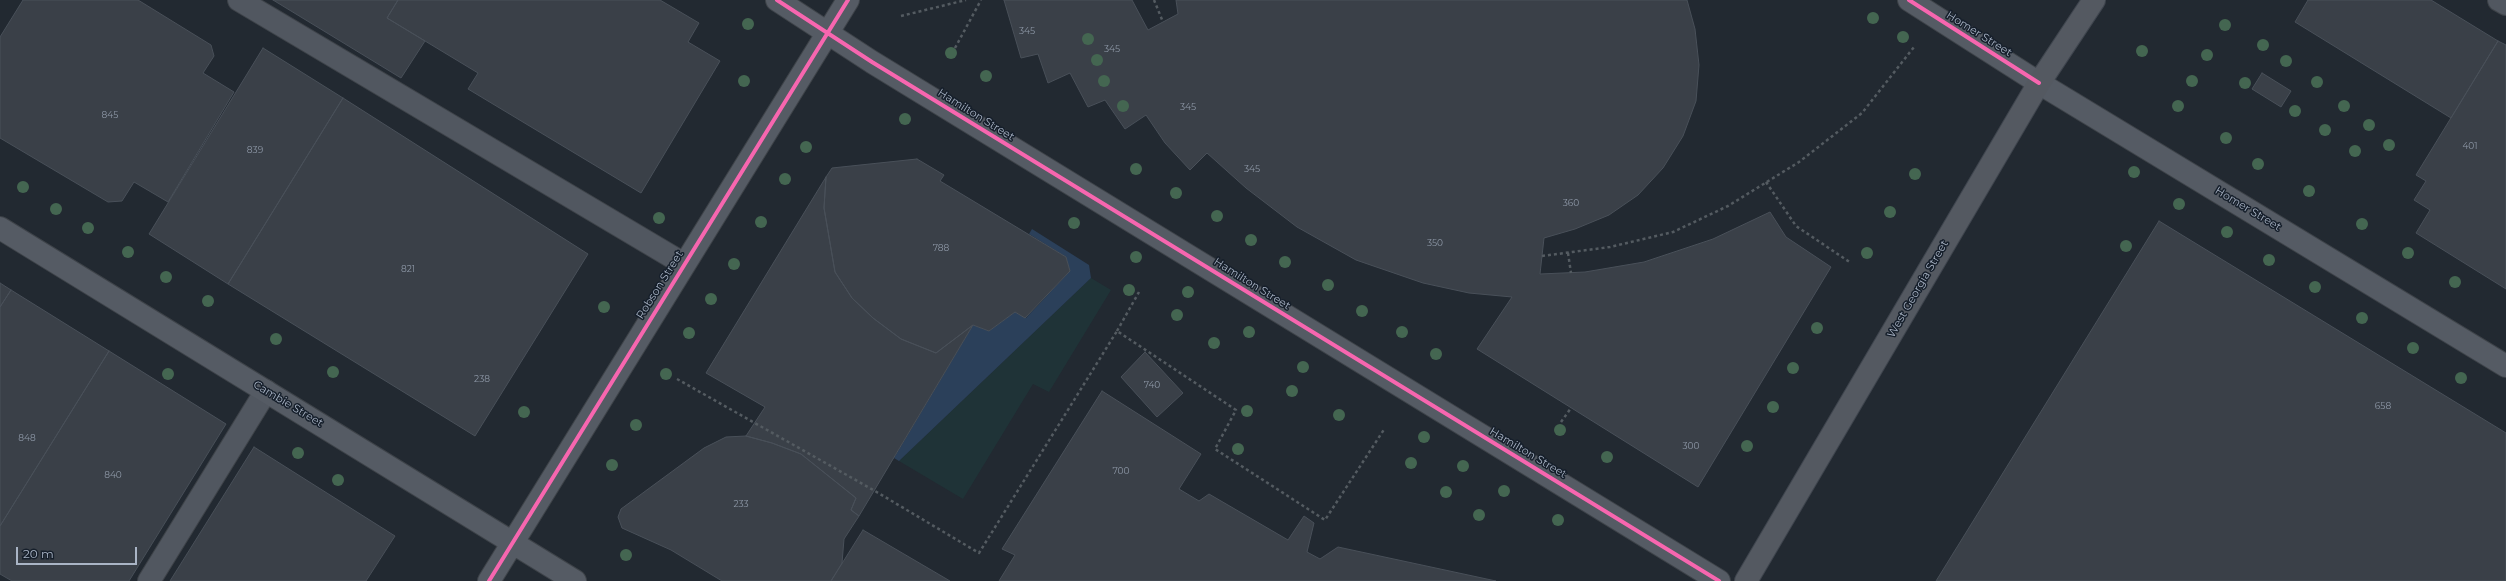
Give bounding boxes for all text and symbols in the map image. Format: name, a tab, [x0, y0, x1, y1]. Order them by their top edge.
street label: Homer Street	[1944, 9, 2014, 59]
house number: 345	[1019, 26, 1035, 36]
house number: 345	[1104, 44, 1120, 54]
street label: Hamilton Street	[935, 86, 1017, 144]
house number: 345	[1180, 102, 1196, 112]
house number: 845	[102, 110, 118, 120]
house number: 401	[2462, 141, 2478, 151]
house number: 839	[247, 145, 263, 155]
house number: 345	[1244, 164, 1260, 174]
street label: Homer Street	[2213, 184, 2283, 234]
house number: 360	[1563, 198, 1579, 208]
house number: 350	[1427, 238, 1443, 248]
street label: West Georgia Street	[1885, 238, 1951, 340]
house number: 788	[933, 243, 949, 253]
street label: Robson Street	[634, 248, 686, 322]
street label: Hamilton Street	[1211, 255, 1293, 313]
house number: 821	[401, 264, 415, 274]
house number: 238	[474, 374, 490, 384]
street label: Cambie Street	[251, 378, 325, 430]
house number: 740	[1144, 380, 1160, 390]
house number: 658	[2375, 401, 2391, 411]
street label: Hamilton Street	[1487, 425, 1569, 481]
house number: 848	[18, 433, 36, 443]
house number: 300	[1683, 441, 1699, 451]
house number: 700	[1112, 466, 1130, 476]
house number: 840	[104, 470, 122, 480]
house number: 233	[733, 499, 749, 509]
scale bar	[18, 539, 139, 565]
text: 20 m	[23, 546, 54, 561]

